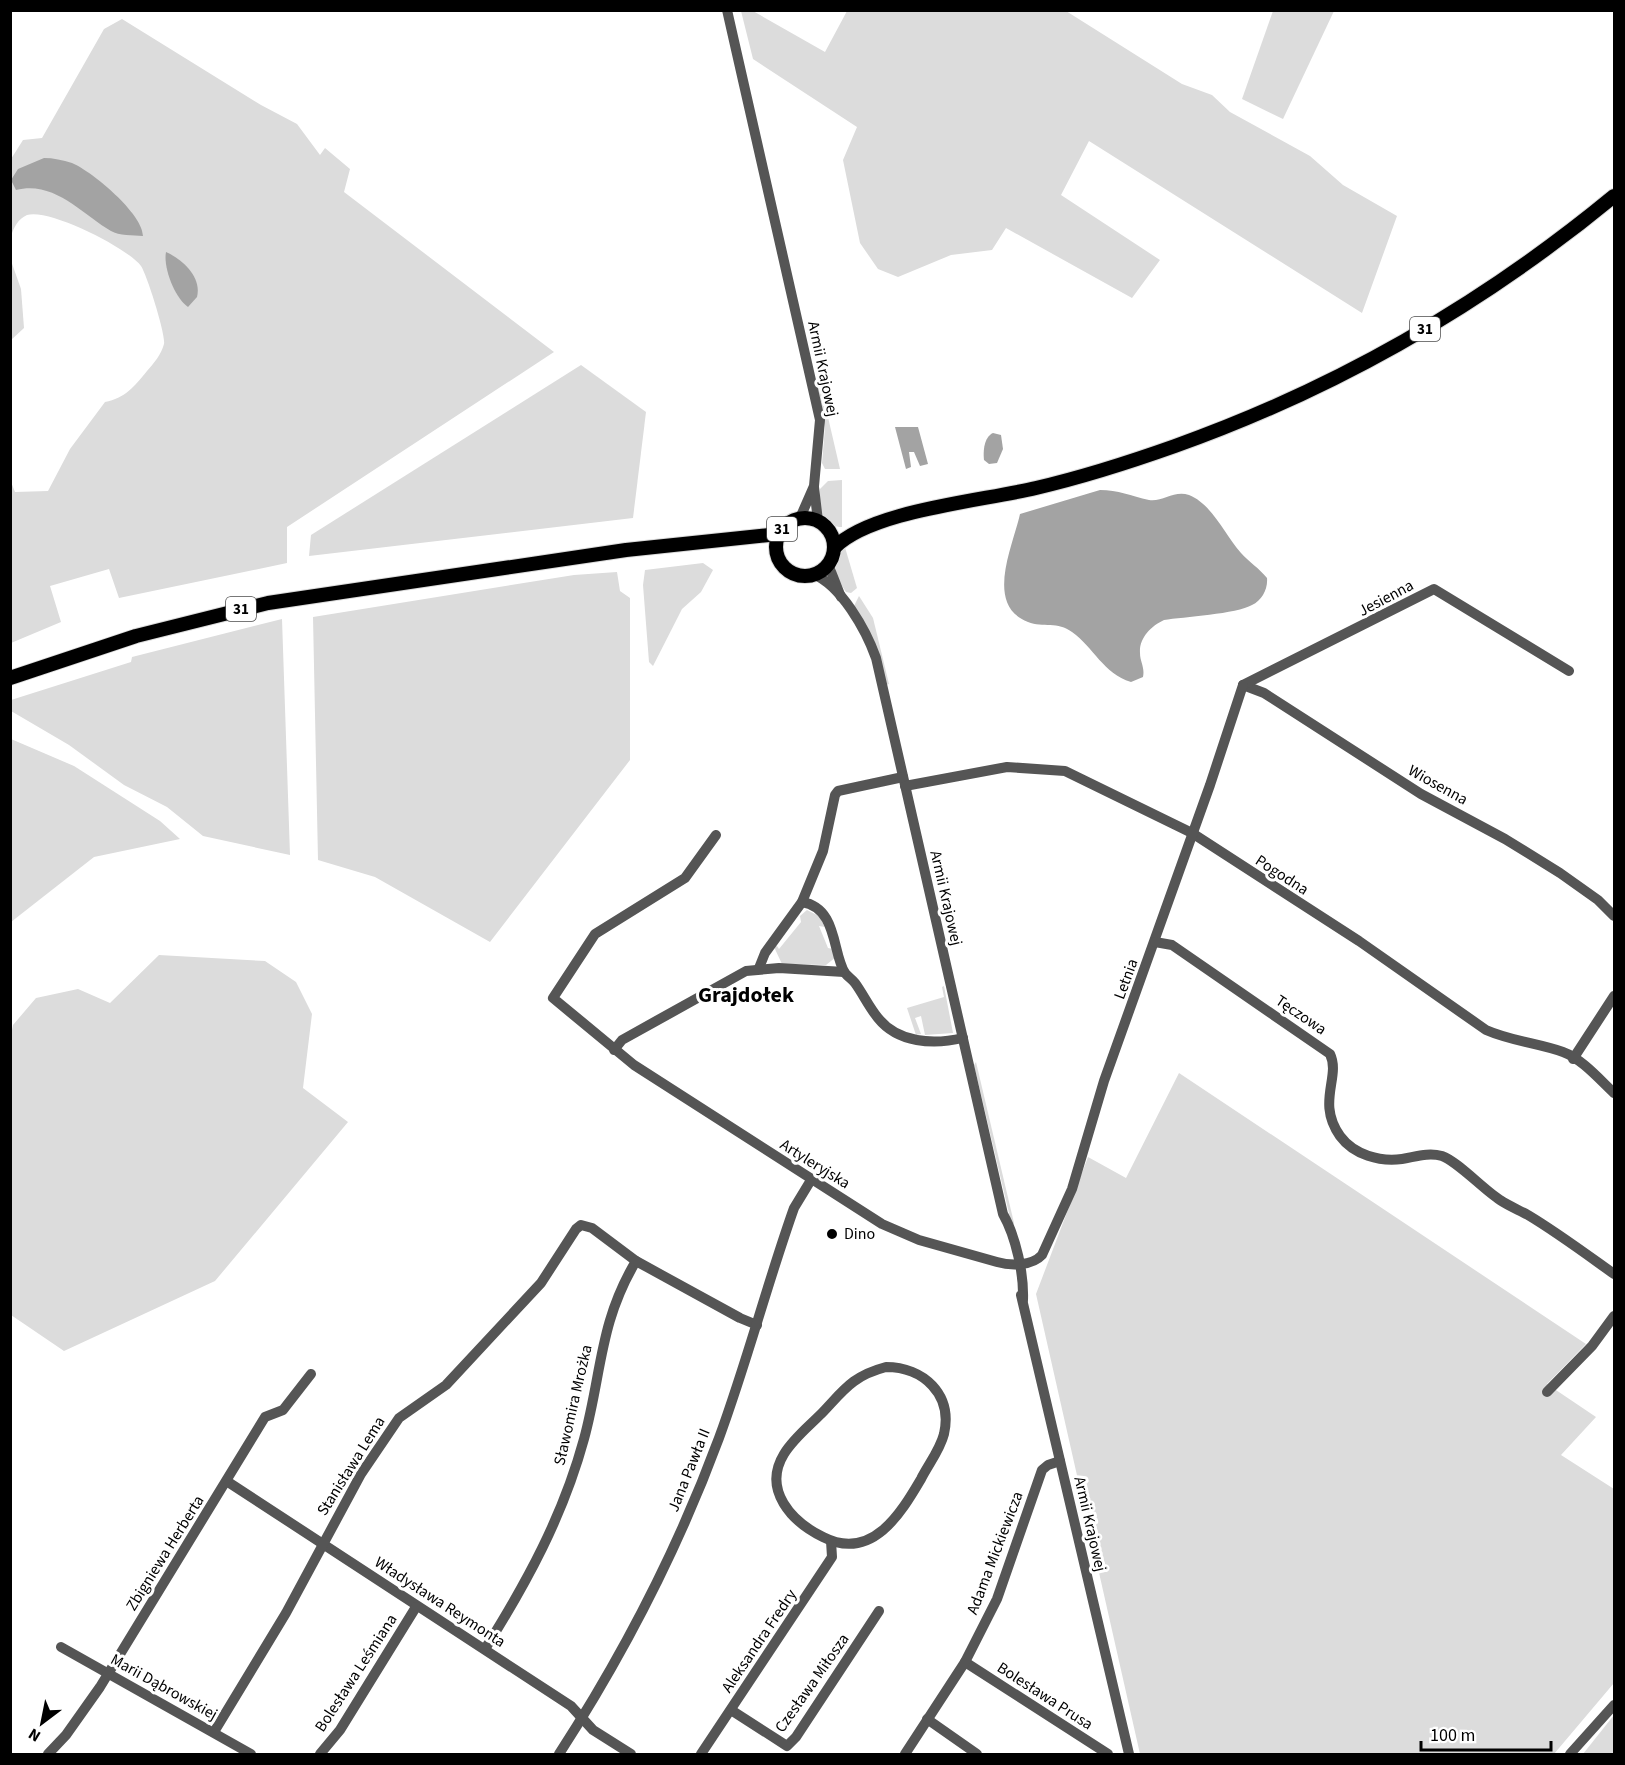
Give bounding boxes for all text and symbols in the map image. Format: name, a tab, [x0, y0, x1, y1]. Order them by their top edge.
road number: 31	[1410, 317, 1440, 341]
street label: Armii Krajowej	[802, 319, 844, 419]
road number: 31	[767, 517, 797, 541]
street label: Jesienna	[1354, 574, 1418, 622]
road number: 31	[226, 597, 256, 621]
street label: Wiosenna	[1404, 760, 1472, 810]
street label: Armii Krajowej	[924, 848, 968, 948]
street label: Pogodna	[1251, 850, 1313, 900]
street label: Letnia	[1109, 956, 1143, 1002]
district label: Grajdołek	[698, 979, 794, 1011]
street label: Tęczowa	[1271, 990, 1331, 1040]
street label: Artyleryjska	[776, 1134, 854, 1194]
place label: Dino	[844, 1223, 875, 1245]
marker: Dino	[825, 1227, 839, 1241]
street label: Sławomira Mrożka	[548, 1342, 598, 1468]
street label: Stanisława Lema	[312, 1412, 390, 1520]
street label: Jana Pawła II	[662, 1425, 716, 1515]
street label: Armii Krajowej	[1068, 1474, 1112, 1574]
street label: Adama Mickiewicza	[961, 1488, 1029, 1618]
street label: Zbigniewa Herberta	[121, 1491, 209, 1615]
street label: Władysława Reymonta	[370, 1551, 510, 1653]
street label: Aleksandra Fredry	[716, 1584, 802, 1697]
street label: Bolesława Leśmiana	[310, 1610, 402, 1736]
street label: Czesława Miłosza	[770, 1629, 854, 1737]
street label: Marii Dąbrowskiej	[107, 1649, 221, 1725]
street label: Bolesława Prusa	[993, 1657, 1097, 1735]
north arrow	[12, 1693, 72, 1753]
scale bar	[1421, 1714, 1552, 1752]
text: N	[24, 1723, 45, 1747]
text: 100 m	[1430, 1723, 1475, 1748]

